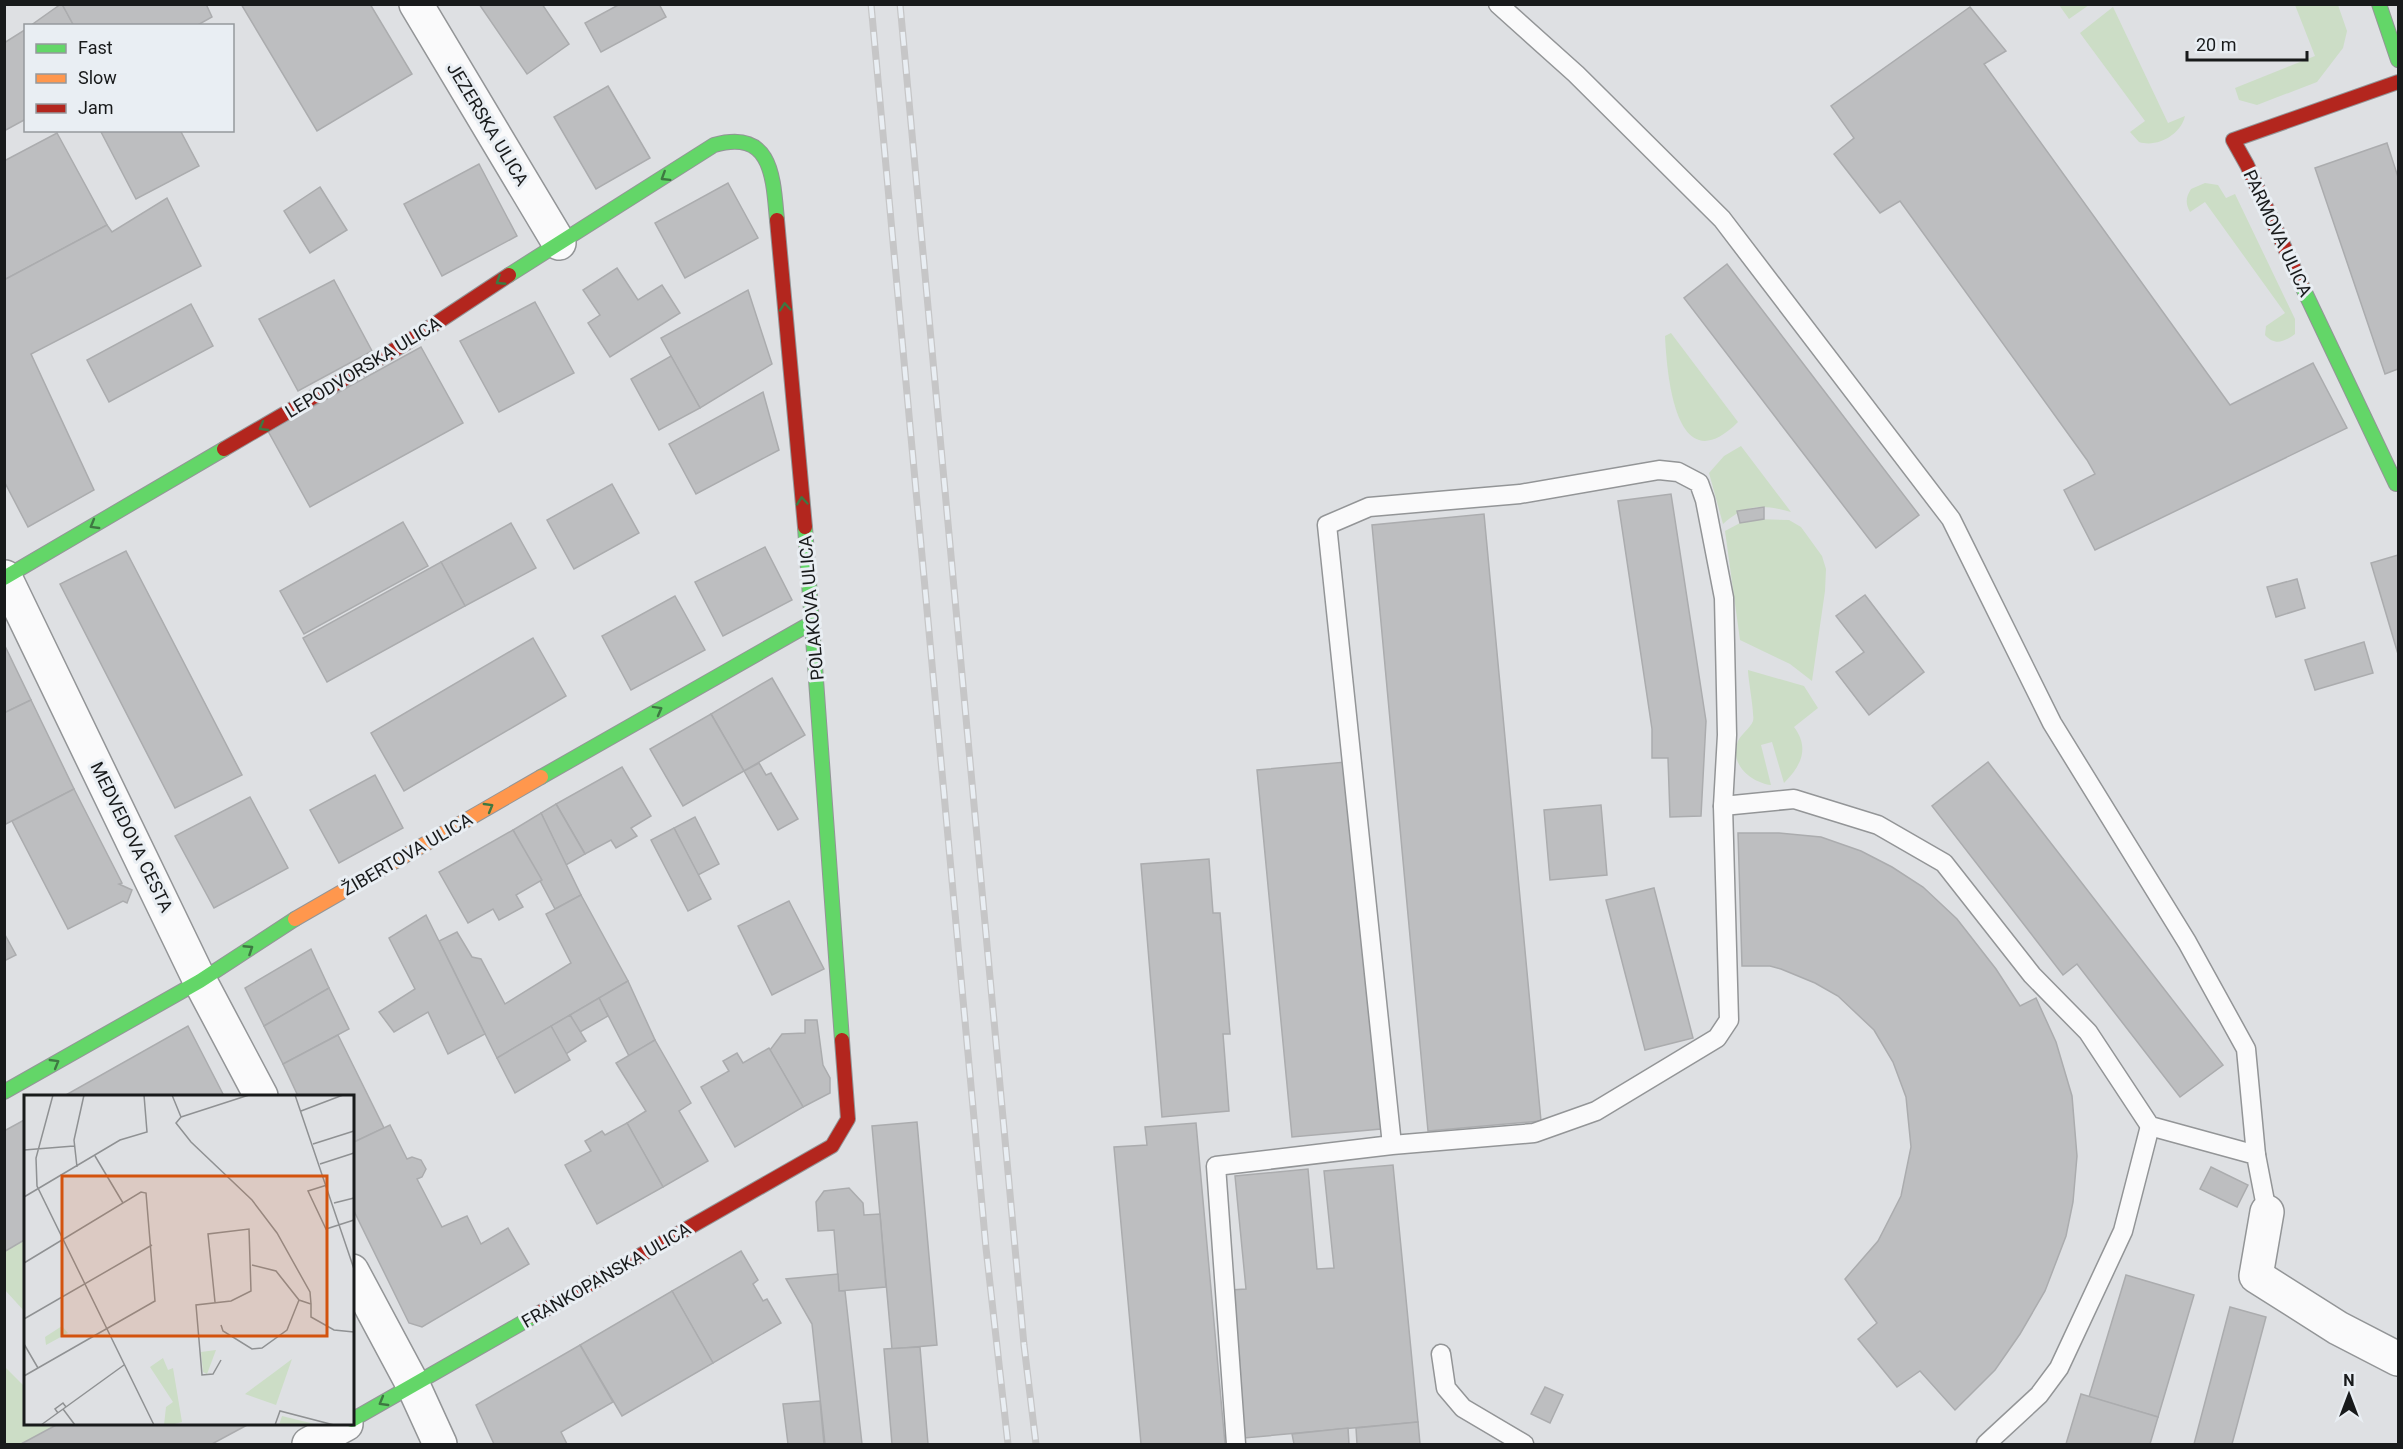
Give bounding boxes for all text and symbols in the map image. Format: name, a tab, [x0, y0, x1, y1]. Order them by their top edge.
legend	[24, 24, 234, 132]
scale bar	[2187, 24, 2307, 62]
text: 20 m	[2196, 34, 2236, 55]
text: Fast	[78, 37, 113, 58]
street label: JEZERSKA ULICA	[443, 59, 533, 190]
text: Slow	[78, 67, 117, 88]
text: Jam	[78, 97, 114, 118]
street label: PARMOVA ULICA	[2239, 166, 2317, 300]
one-way arrow	[661, 169, 671, 181]
one-way arrow	[496, 274, 507, 285]
one-way arrow	[779, 303, 792, 312]
street label: LEPODVORSKA ULICA	[281, 312, 445, 422]
one-way arrow	[259, 420, 269, 431]
one-way arrow	[796, 497, 809, 506]
one-way arrow	[90, 518, 100, 530]
street label: POLAKOVA ULICA	[794, 534, 828, 681]
one-way arrow	[652, 706, 662, 717]
street label: MEDVEDOVA CESTA	[86, 758, 178, 916]
one-way arrow	[483, 803, 493, 814]
street label: ŽIBERTOVA ULICA	[338, 808, 476, 900]
one-way arrow	[242, 945, 253, 956]
one-way arrow	[49, 1059, 59, 1071]
inset map	[24, 1095, 354, 1425]
street label: FRANKOPANSKA ULICA	[518, 1218, 694, 1332]
north arrow	[2319, 1365, 2379, 1425]
text: N	[2343, 1371, 2355, 1390]
one-way arrow	[379, 1395, 389, 1407]

